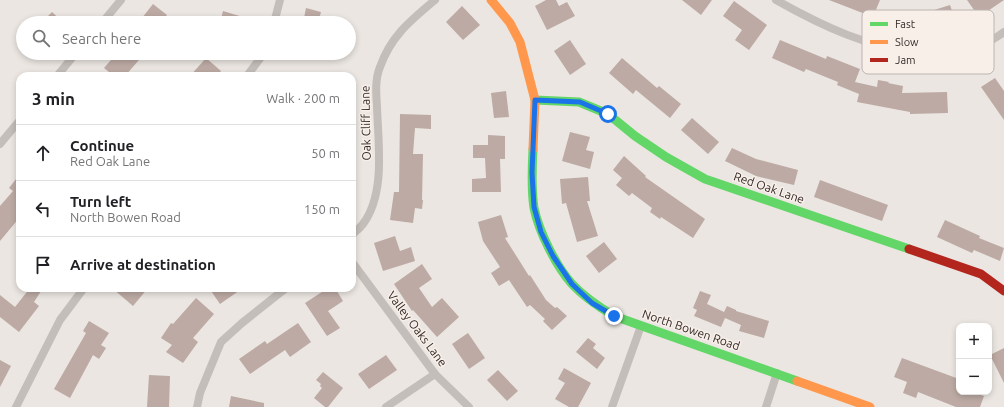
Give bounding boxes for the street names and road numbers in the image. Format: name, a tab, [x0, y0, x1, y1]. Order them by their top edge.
street label: Oak Cliff Lane	[358, 85, 373, 161]
street label: Red Oak Lane	[732, 169, 806, 206]
street label: Valley Oaks Lane	[385, 289, 450, 369]
street label: North Bowen Road	[641, 307, 742, 352]

